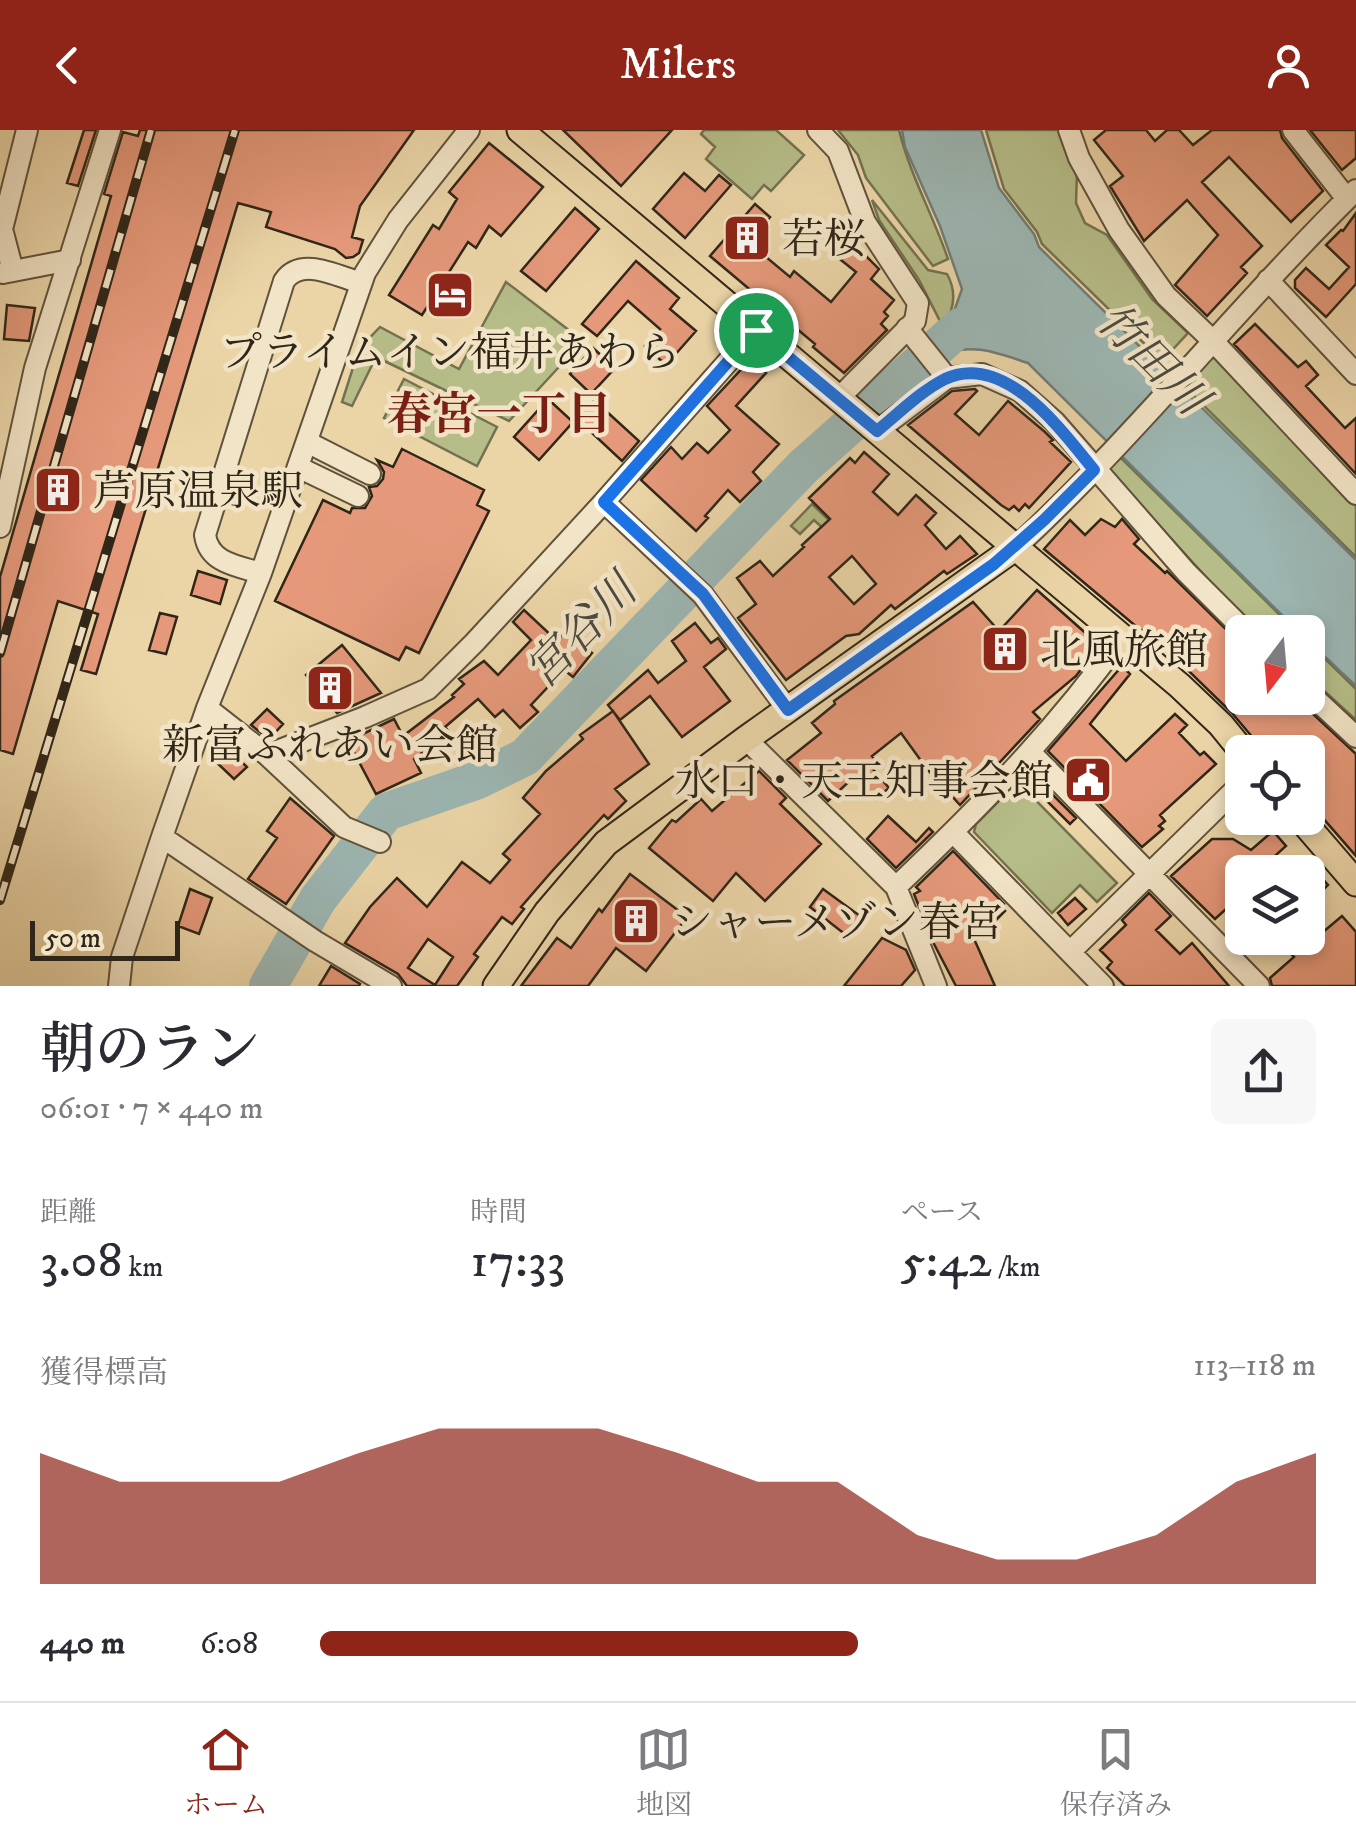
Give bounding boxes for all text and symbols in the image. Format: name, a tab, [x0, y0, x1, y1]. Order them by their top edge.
text: Milers	[620, 37, 736, 93]
icon: back	[40, 38, 95, 93]
icon: person	[1261, 38, 1316, 93]
building icon: 若桜	[721, 212, 773, 264]
place label: 若桜	[782, 215, 866, 267]
hotel icon: プライムイン福井あわら	[424, 269, 476, 321]
pin	[714, 288, 799, 373]
water label: 竹田川	[1083, 293, 1222, 431]
icon: arrive	[729, 303, 784, 358]
place label: プライムイン福井あわら	[220, 328, 680, 380]
district label: 春宮一丁目	[386, 388, 612, 444]
building icon: 芦原温泉駅	[32, 464, 84, 516]
place label: 芦原温泉駅	[93, 467, 303, 519]
water label: 宮谷川	[515, 560, 653, 700]
north arrow	[1225, 615, 1325, 715]
map controls	[1225, 615, 1325, 955]
building icon: 北風旅館	[979, 623, 1031, 675]
place label: 北風旅館	[1040, 626, 1208, 678]
building icon: 新富ふれあい会館	[304, 662, 356, 714]
place label: 新富ふれあい会館	[162, 721, 498, 773]
button: locate	[1225, 735, 1325, 835]
public building icon: 水口・天王知事会館	[1062, 754, 1114, 806]
place label: 水口・天王知事会館	[675, 757, 1053, 809]
button: layers	[1225, 855, 1325, 955]
building icon: シャーメゾン春宮	[610, 895, 662, 947]
place label: シャーメゾン春宮	[671, 898, 1003, 950]
scale bar	[30, 916, 180, 960]
text: 50 m	[45, 921, 101, 956]
text: 朝のラン	[40, 1017, 260, 1086]
button: share	[1211, 1019, 1316, 1124]
text: 06:01 · 7 × 440 m	[40, 1089, 263, 1129]
text: 距離	[40, 1195, 96, 1230]
text: 時間	[470, 1195, 526, 1230]
text: ペース	[901, 1195, 983, 1230]
text: 3.08	[40, 1230, 122, 1293]
text: 17:33	[470, 1230, 565, 1293]
text: 5:42	[901, 1230, 992, 1293]
text: km	[122, 1250, 163, 1285]
text: /km	[992, 1250, 1040, 1285]
text: 113–118 m	[1193, 1346, 1316, 1386]
text: 獲得標高	[40, 1354, 168, 1394]
text: 440 m	[40, 1624, 125, 1664]
text: 6:08	[200, 1624, 258, 1664]
tab: ホーム	[184, 1722, 268, 1823]
tab: 地図	[636, 1722, 692, 1823]
tab: 保存済み	[1060, 1722, 1172, 1823]

